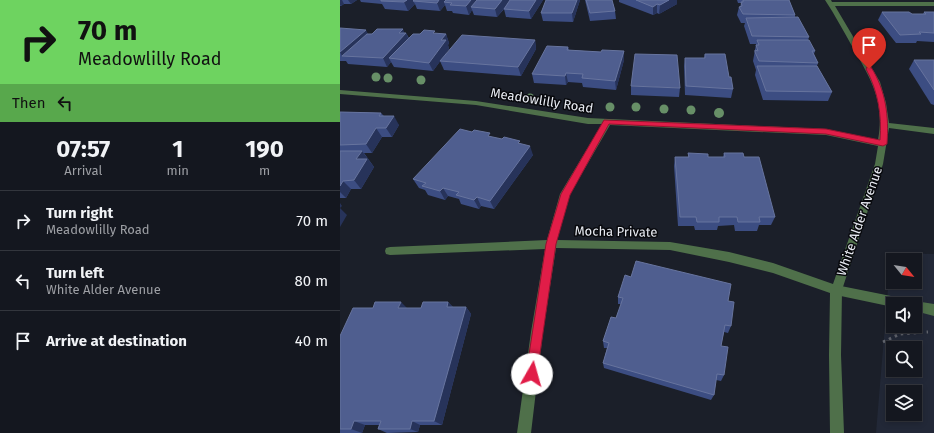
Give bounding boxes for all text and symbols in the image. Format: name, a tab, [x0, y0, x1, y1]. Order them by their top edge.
text: 70 m	[78, 14, 137, 47]
icon: right	[12, 16, 64, 68]
pin	[852, 28, 886, 69]
icon: arrive	[858, 34, 880, 56]
text: Meadowlilly Road	[78, 48, 221, 70]
street label: Meadowlilly Road	[490, 85, 594, 116]
icon: left	[54, 92, 76, 114]
text: Then	[12, 94, 46, 112]
text: 07:57	[56, 135, 110, 163]
text: 1	[172, 135, 183, 163]
text: 190	[245, 135, 284, 163]
text: Arrival	[64, 163, 102, 178]
text: min	[167, 163, 189, 178]
text: m	[259, 163, 270, 178]
street label: White Alder Avenue	[834, 164, 885, 278]
text: Turn right	[46, 204, 113, 222]
icon: right	[12, 210, 34, 232]
text: 70 m	[296, 212, 328, 230]
text: Meadowlilly Road	[46, 222, 150, 237]
street label: Mocha Private	[574, 223, 658, 240]
north arrow	[886, 253, 922, 289]
map controls	[886, 253, 922, 421]
text: Turn left	[46, 264, 104, 282]
icon: left	[12, 270, 34, 292]
text: 80 m	[295, 272, 328, 290]
text: White Alder Avenue	[46, 282, 161, 297]
button: sound	[886, 297, 922, 333]
icon: arrive	[12, 330, 34, 352]
text: Arrive at destination	[46, 332, 187, 350]
text: 40 m	[295, 332, 328, 350]
button: search	[886, 341, 922, 377]
position arrow	[511, 353, 553, 395]
button: layers	[886, 385, 922, 421]

